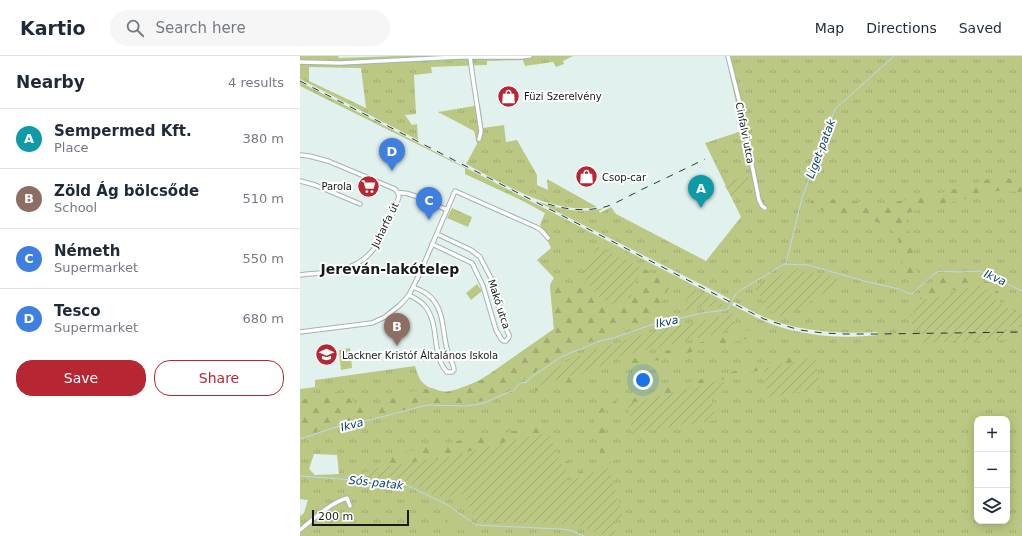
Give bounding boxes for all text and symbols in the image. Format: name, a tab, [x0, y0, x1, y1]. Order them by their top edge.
search box	[110, 10, 390, 46]
text: Kartio	[20, 17, 86, 39]
icon: search	[124, 17, 146, 39]
text: Search here	[156, 19, 246, 37]
text: Map	[815, 20, 844, 36]
text: Directions	[866, 20, 937, 36]
text: Saved	[959, 20, 1002, 36]
text: Nearby	[16, 72, 85, 92]
text: 4 results	[228, 75, 284, 90]
shop icon: Füzi Szerelvény	[495, 83, 521, 109]
place label: Füzi Szerelvény	[524, 91, 602, 102]
street label: Cinfalvi utca	[734, 101, 756, 165]
water label: Liget-patak	[804, 117, 838, 180]
text: Sempermed Kft.	[54, 122, 192, 140]
text: A	[24, 131, 34, 146]
text: 380 m	[242, 131, 284, 146]
pin: D	[379, 138, 405, 171]
text: Place	[54, 140, 89, 155]
shop icon: Csop-car	[573, 164, 599, 190]
place label: Csop-car	[602, 172, 647, 183]
supermarket icon: Parola	[355, 173, 381, 199]
pin: A	[688, 175, 714, 208]
place label: Parola	[321, 181, 352, 192]
text: Zöld Ág bölcsőde	[54, 182, 199, 200]
pin: C	[416, 187, 442, 220]
text: B	[24, 191, 34, 206]
text: 510 m	[242, 191, 284, 206]
text: School	[54, 200, 97, 215]
street label: Juharfa út	[369, 201, 401, 250]
text: Németh	[54, 242, 120, 260]
text: C	[24, 251, 34, 266]
text: 550 m	[242, 251, 284, 266]
text: Supermarket	[54, 260, 138, 275]
district label: Jereván-lakótelep	[320, 261, 459, 277]
water label: Ikva	[982, 267, 1008, 289]
street label: Makó utca	[486, 278, 512, 330]
text: Tesco	[54, 302, 101, 320]
text: D	[24, 311, 34, 326]
text: 680 m	[242, 311, 284, 326]
pin: B	[384, 313, 410, 346]
water label: Ikva	[655, 313, 680, 331]
text: Supermarket	[54, 320, 138, 335]
school or university icon: Lackner Kristóf Általános Iskola	[313, 342, 339, 368]
place label: Lackner Kristóf Általános Iskola	[342, 349, 498, 361]
button: Save	[16, 360, 146, 396]
button: Share	[154, 360, 284, 396]
your location	[633, 370, 653, 390]
water label: Ikva	[339, 416, 365, 434]
map controls	[974, 416, 1010, 524]
button: +	[974, 416, 1010, 452]
button: −	[974, 452, 1010, 488]
water label: Sós-patak	[348, 474, 404, 492]
button: layers	[974, 488, 1010, 524]
scale bar	[312, 508, 409, 527]
text: 200 m	[318, 510, 353, 523]

